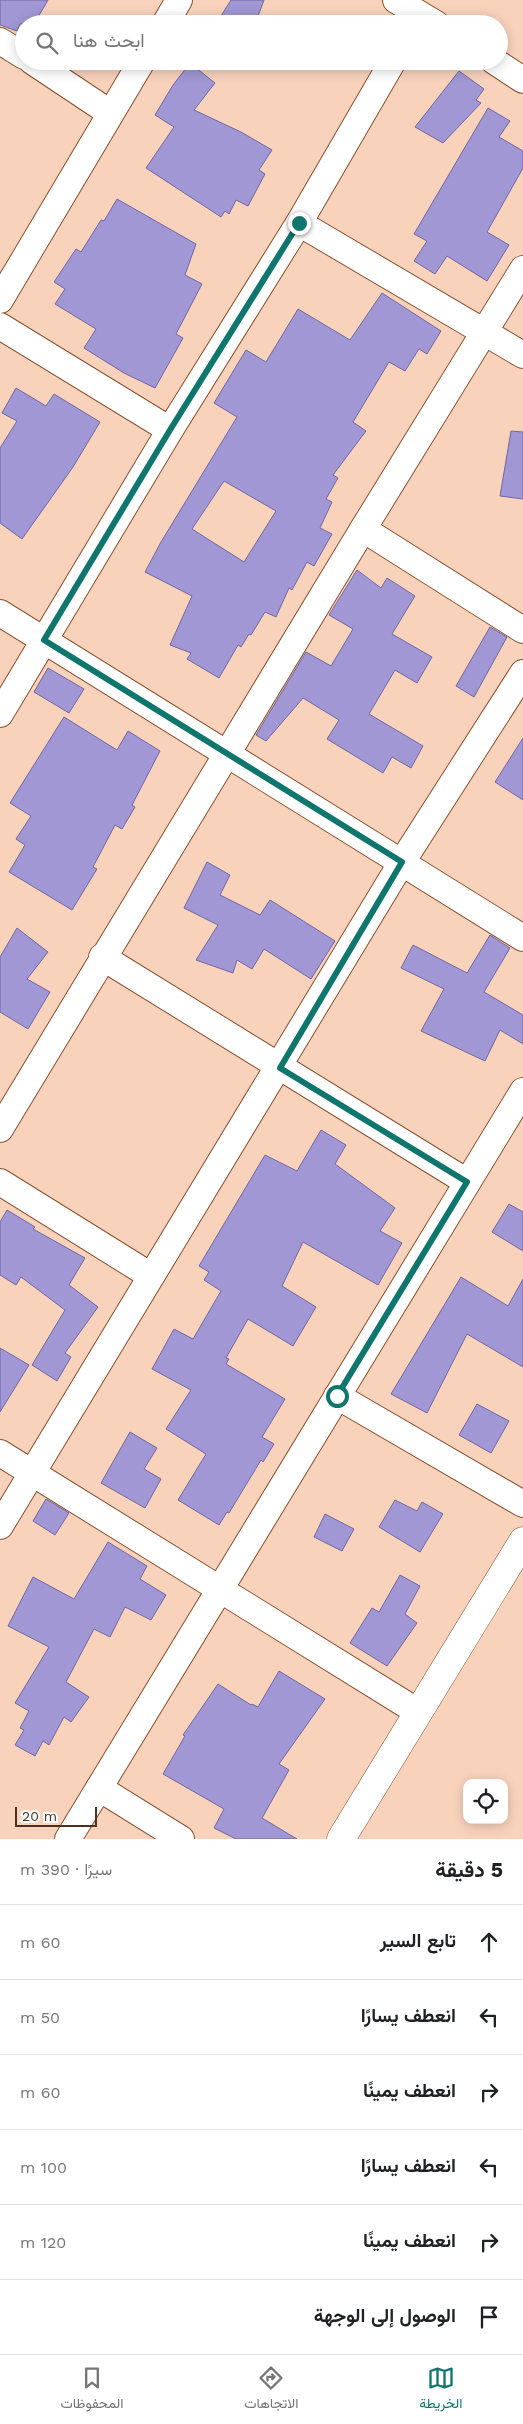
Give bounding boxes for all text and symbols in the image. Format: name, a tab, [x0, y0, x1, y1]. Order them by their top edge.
search box	[15, 15, 508, 70]
icon: search	[33, 29, 61, 57]
text: ابحث هنا	[73, 29, 145, 52]
route end	[288, 212, 311, 235]
route start	[326, 1385, 349, 1408]
map controls	[463, 1779, 508, 1824]
button: locate	[463, 1779, 508, 1824]
scale bar	[15, 1804, 98, 1827]
text: 20 m	[22, 1808, 57, 1824]
text: 5 دقيقة	[435, 1857, 503, 1882]
text: سيرًا · 390 m	[20, 1860, 112, 1879]
icon: ahead	[475, 1928, 503, 1956]
text: تابع السير	[380, 1929, 456, 1952]
text: 60 m	[20, 1933, 60, 1952]
icon: left	[475, 2003, 503, 2031]
text: انعطف يسارًا	[361, 2004, 456, 2027]
text: 50 m	[20, 2008, 60, 2027]
icon: right	[475, 2078, 503, 2106]
text: انعطف يمينًا	[363, 2079, 456, 2102]
text: 60 m	[20, 2083, 60, 2102]
icon: left	[475, 2153, 503, 2181]
text: انعطف يسارًا	[361, 2154, 456, 2177]
text: 100 m	[20, 2158, 67, 2177]
icon: right	[475, 2228, 503, 2256]
text: انعطف يمينًا	[363, 2229, 456, 2252]
text: 120 m	[20, 2233, 66, 2252]
icon: arrive	[475, 2303, 503, 2331]
text: الوصول إلى الوجهة	[314, 2304, 456, 2327]
tab: المحفوظات	[60, 2364, 123, 2416]
tab: الاتجاهات	[244, 2364, 299, 2416]
tab: الخريطة	[419, 2364, 463, 2416]

